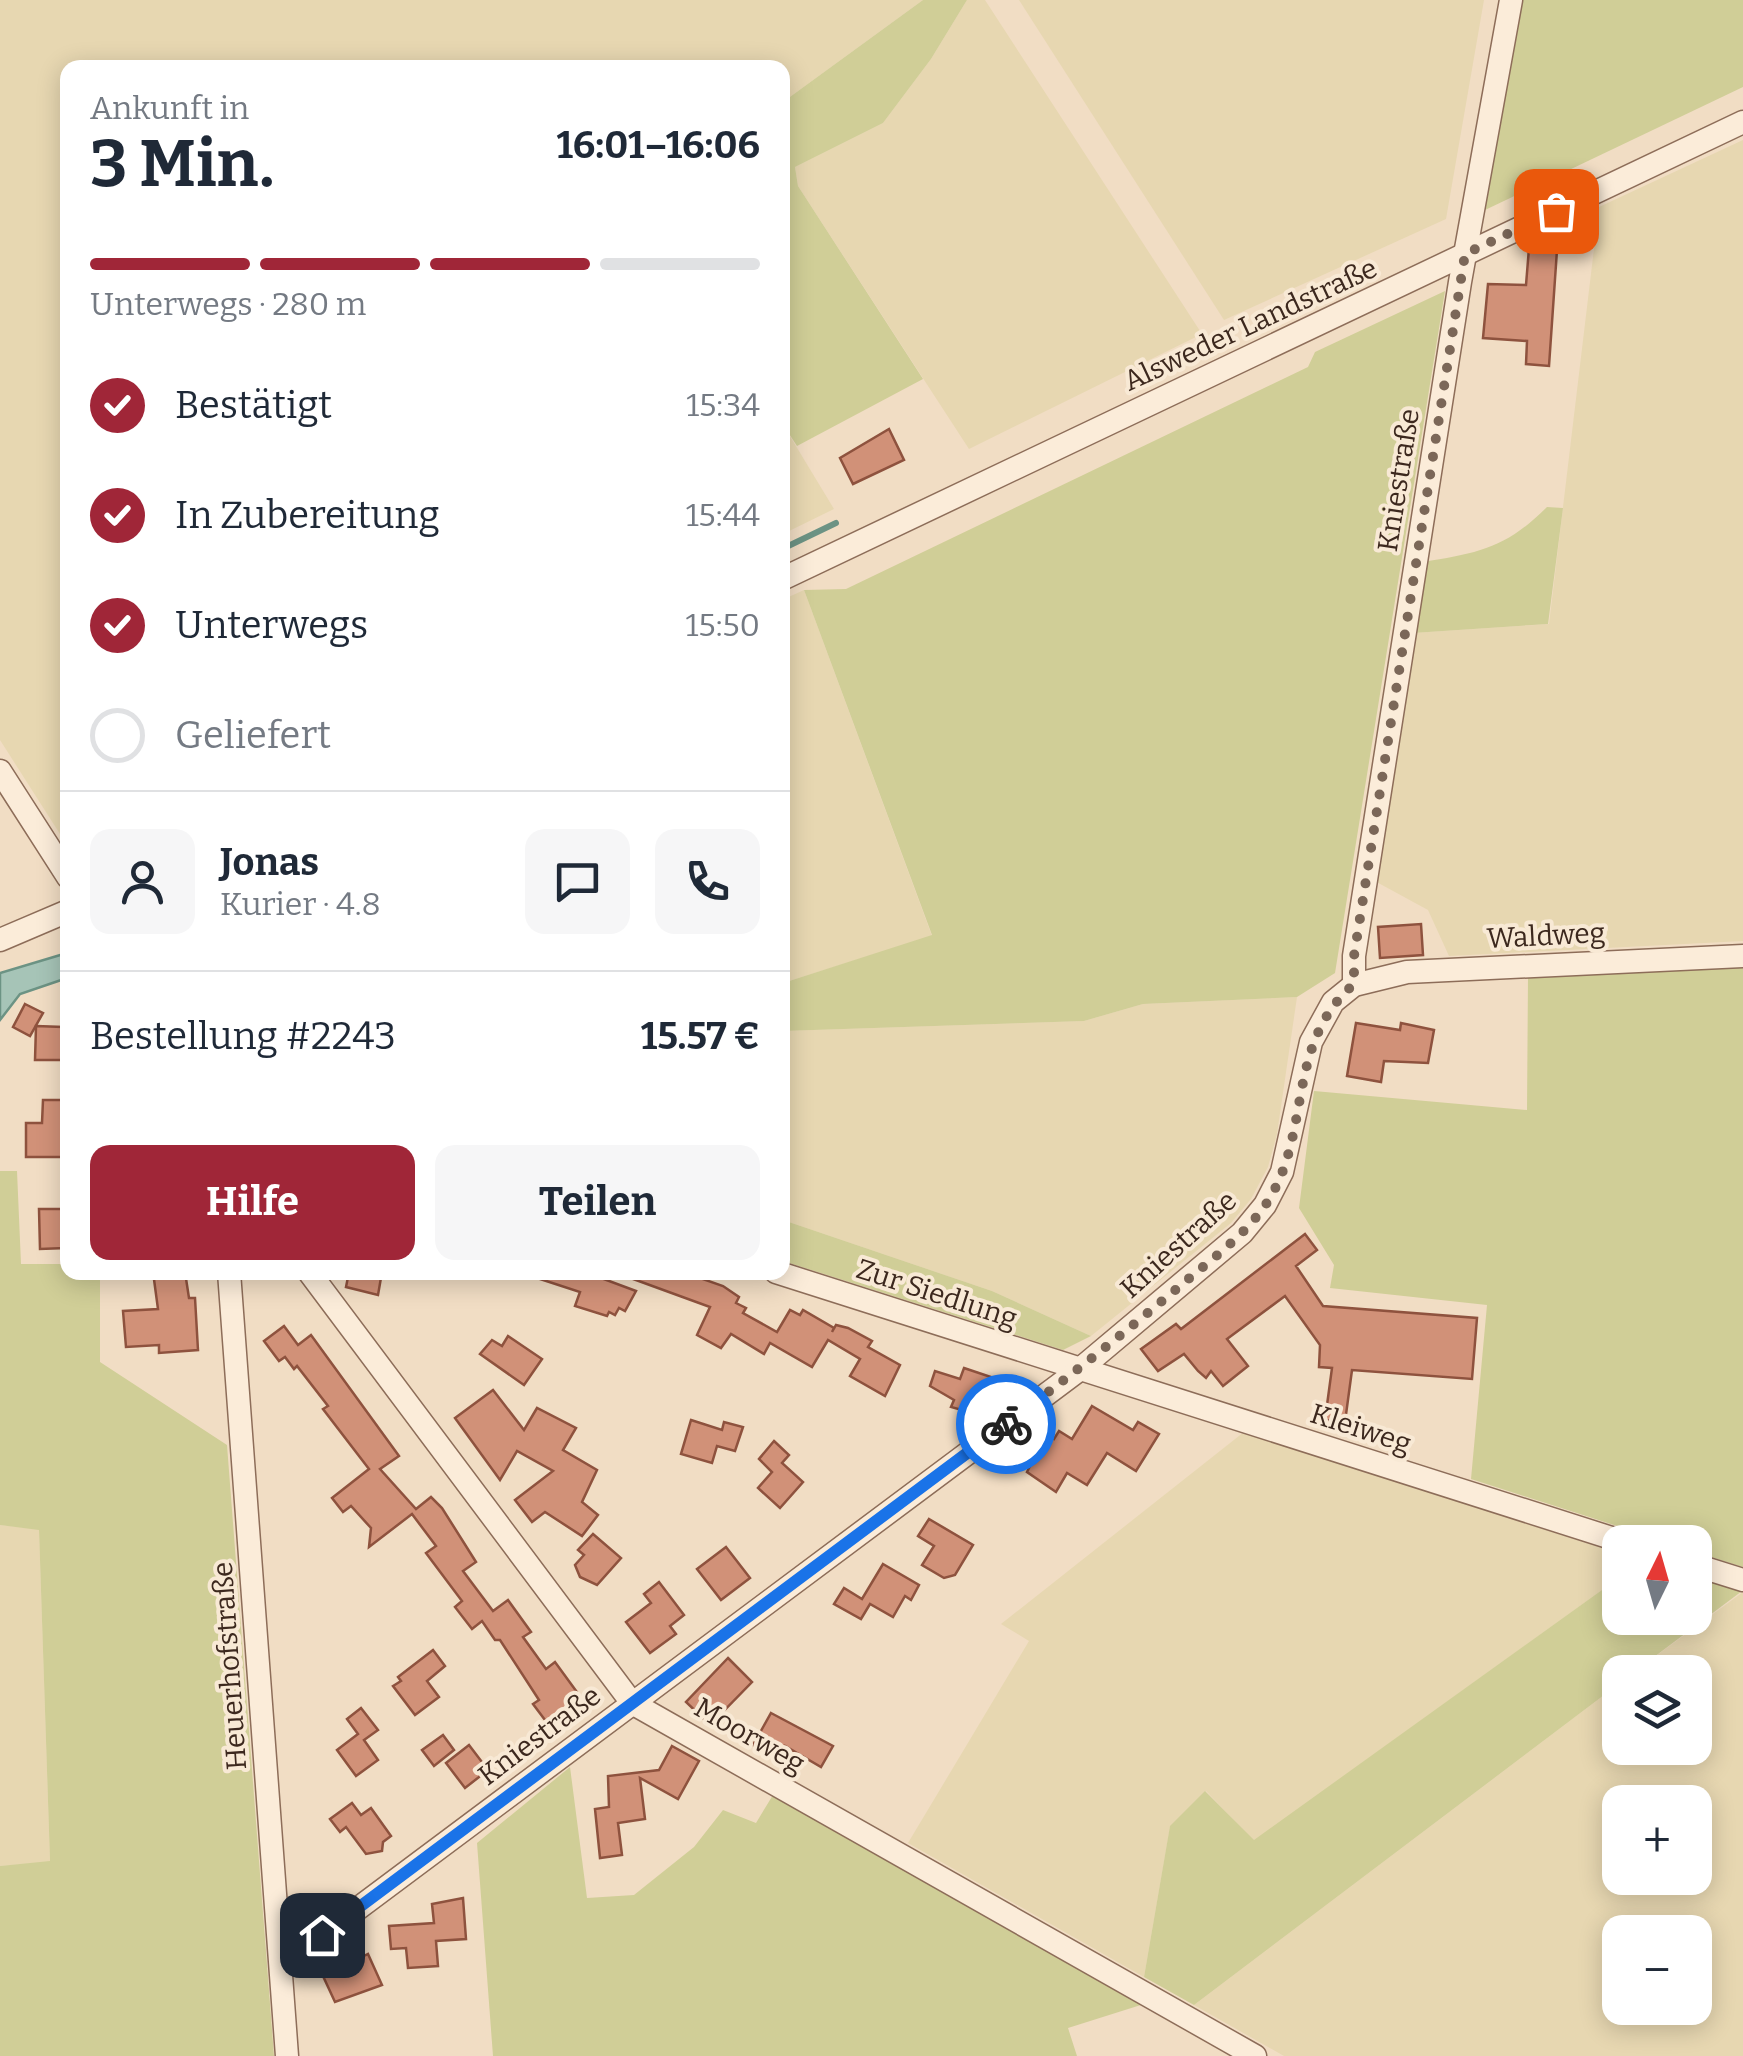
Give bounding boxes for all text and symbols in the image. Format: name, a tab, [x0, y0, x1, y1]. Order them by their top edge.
text: Ankunft in	[90, 89, 249, 127]
text: 16:01–16:06	[556, 122, 760, 168]
text: 3 Min.	[90, 125, 274, 203]
pin	[1514, 169, 1599, 254]
icon: bag	[1529, 184, 1584, 239]
street label: Alsweder Landstraße	[1118, 251, 1382, 398]
text: Unterwegs · 280 m	[90, 285, 366, 323]
icon: check	[90, 378, 145, 433]
text: Bestätigt	[175, 382, 332, 428]
text: 15:34	[686, 386, 760, 424]
street label: Kniestraße	[1371, 406, 1426, 554]
icon: check	[90, 488, 145, 543]
text: In Zubereitung	[175, 492, 440, 538]
text: 15:44	[686, 496, 760, 534]
icon: check	[90, 598, 145, 653]
text: Unterwegs	[175, 602, 368, 648]
text: 15:50	[686, 606, 760, 644]
text: Geliefert	[175, 712, 331, 758]
button: person	[90, 829, 195, 934]
button: chat	[525, 829, 630, 934]
button: phone	[655, 829, 760, 934]
text: Jonas	[220, 839, 319, 885]
text: Kurier · 4.8	[220, 885, 381, 923]
street label: Waldweg	[1486, 916, 1606, 955]
text: Bestellung #2243	[90, 1013, 396, 1059]
text: 15.57 €	[641, 1013, 760, 1059]
button: Hilfe	[90, 1145, 415, 1260]
button: Teilen	[435, 1145, 760, 1260]
street label: Kniestraße	[1114, 1184, 1243, 1305]
street label: Zur Siedlung	[852, 1252, 1021, 1335]
courier	[956, 1374, 1056, 1474]
icon: bike	[979, 1397, 1034, 1452]
street label: Kleiweg	[1306, 1397, 1415, 1460]
north arrow	[1602, 1525, 1712, 1635]
map controls	[1602, 1525, 1712, 2025]
street label: Heuerhofstraße	[206, 1561, 253, 1771]
button: layers	[1602, 1655, 1712, 1765]
street label: Kniestraße	[472, 1679, 607, 1792]
street label: Moorweg	[689, 1691, 811, 1780]
button: +	[1602, 1785, 1712, 1895]
pin	[280, 1893, 365, 1978]
icon: home	[295, 1908, 350, 1963]
button: −	[1602, 1915, 1712, 2025]

